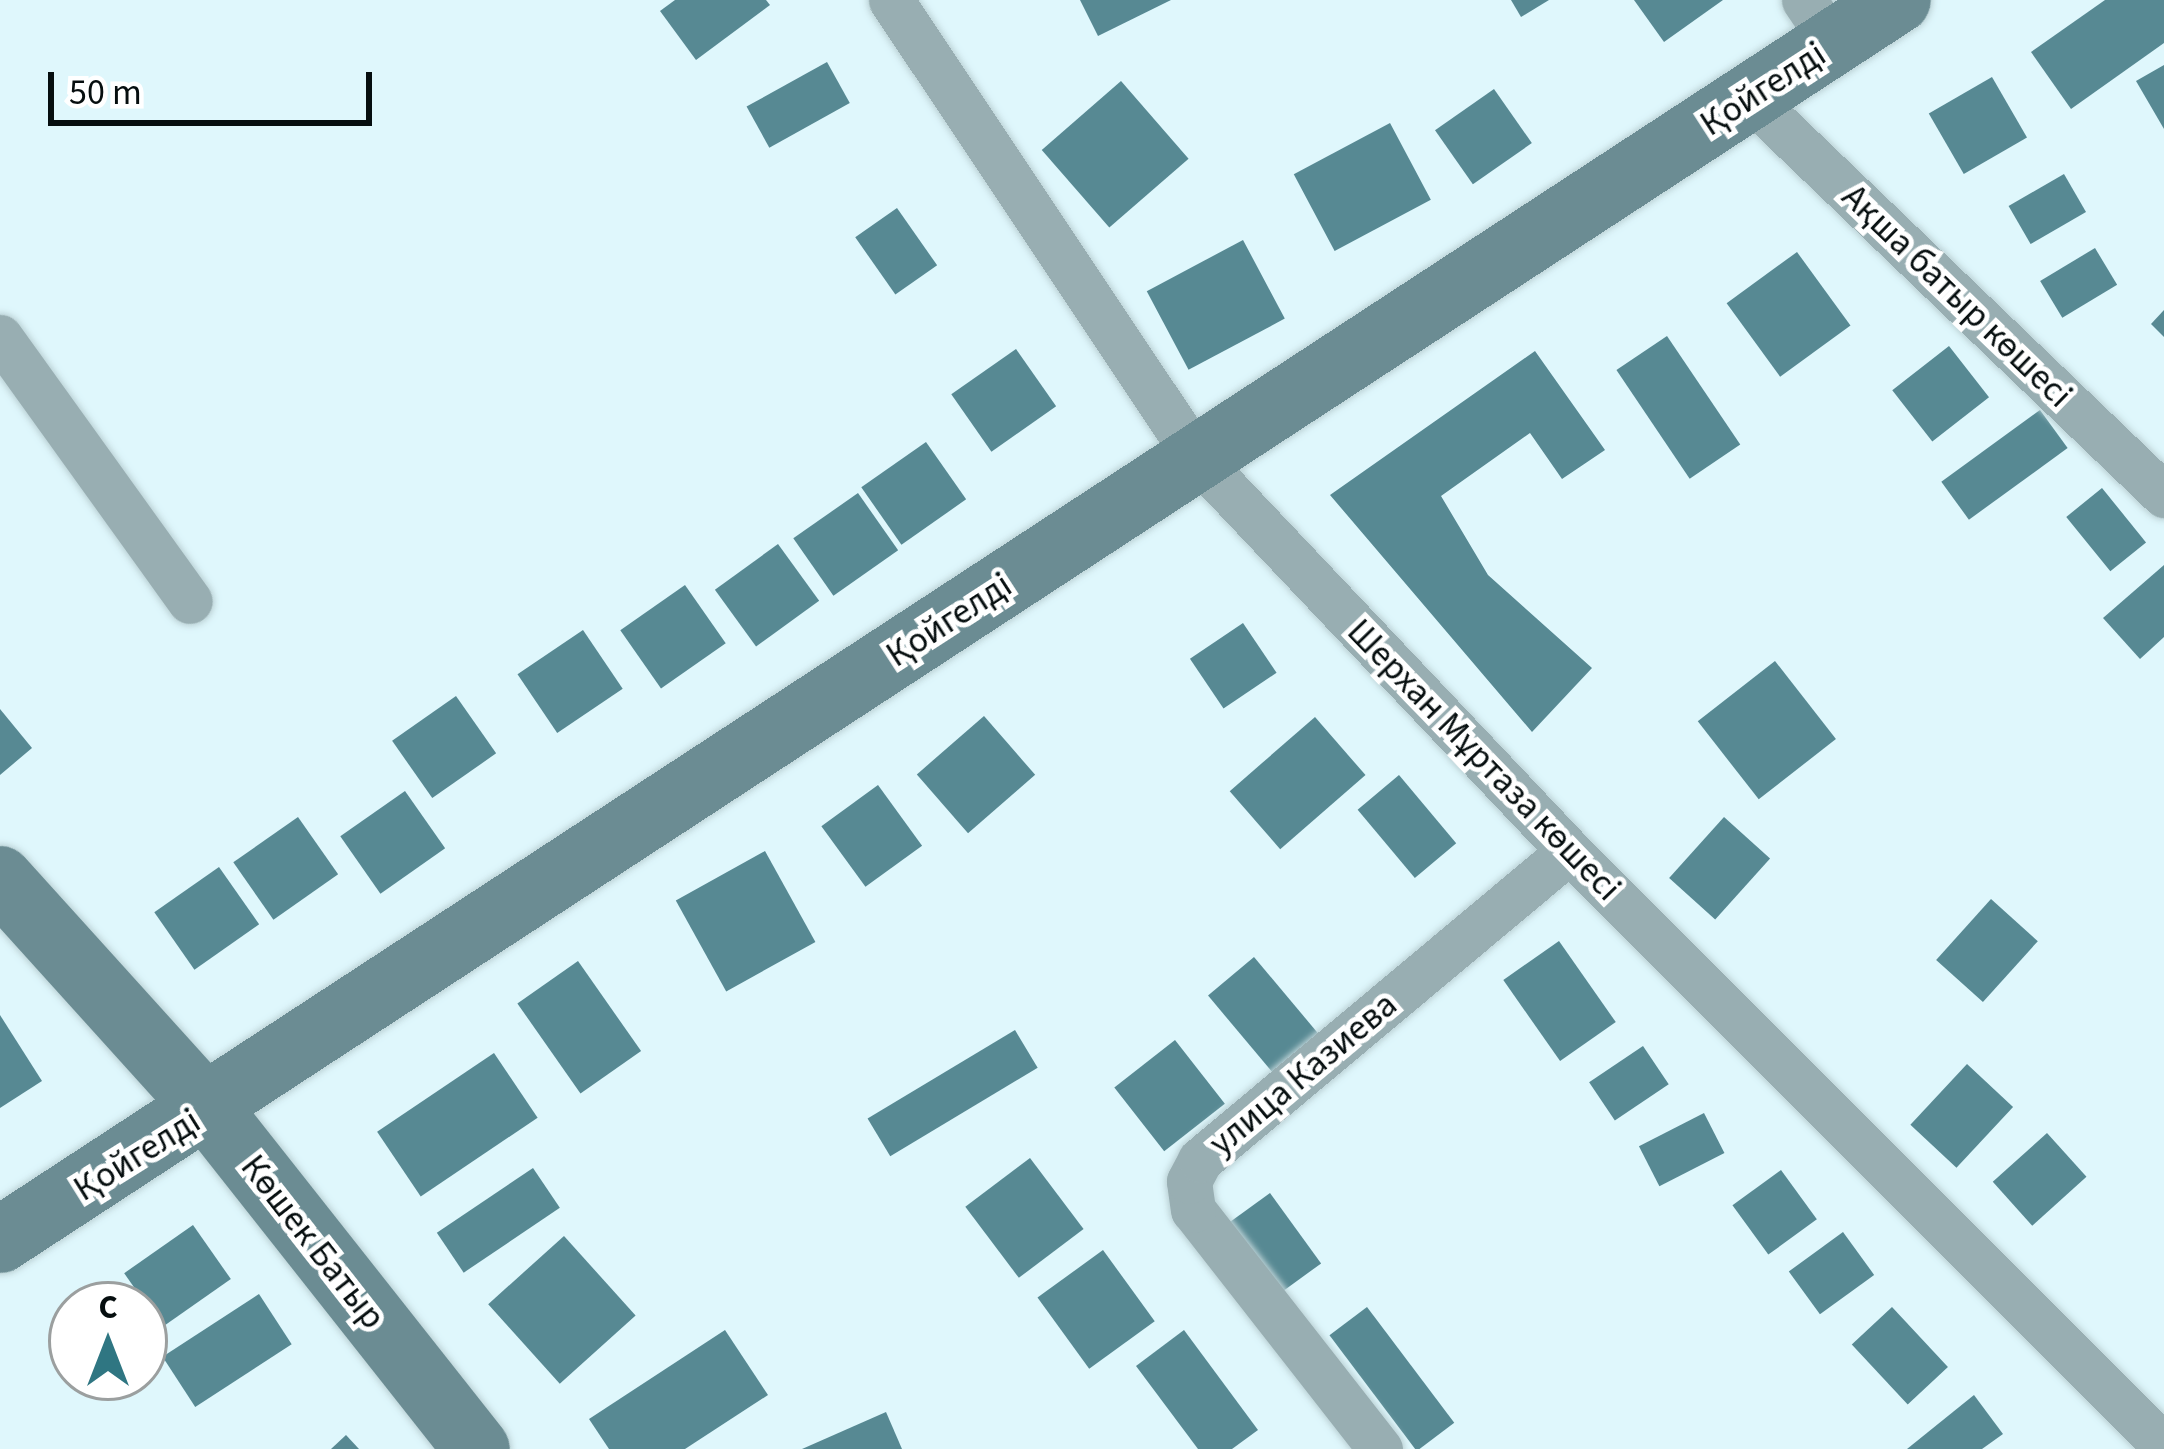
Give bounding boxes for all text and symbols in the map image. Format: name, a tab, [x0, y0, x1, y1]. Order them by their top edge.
street label: Қойгелді	[1692, 33, 1834, 145]
scale bar	[54, 48, 378, 122]
text: 50 m	[69, 67, 142, 118]
street label: Ақша батыр көшесі	[1833, 175, 2081, 417]
street label: Қойгелді	[878, 564, 1020, 676]
street label: Шерхан Мұртаза көшесі	[1338, 610, 1630, 910]
street label: улица Казиева	[1200, 983, 1406, 1165]
street label: Қойгелді	[66, 1099, 208, 1211]
street label: Көшек Батыр	[232, 1146, 394, 1338]
north arrow	[48, 1281, 168, 1401]
text: С	[98, 1284, 118, 1331]

